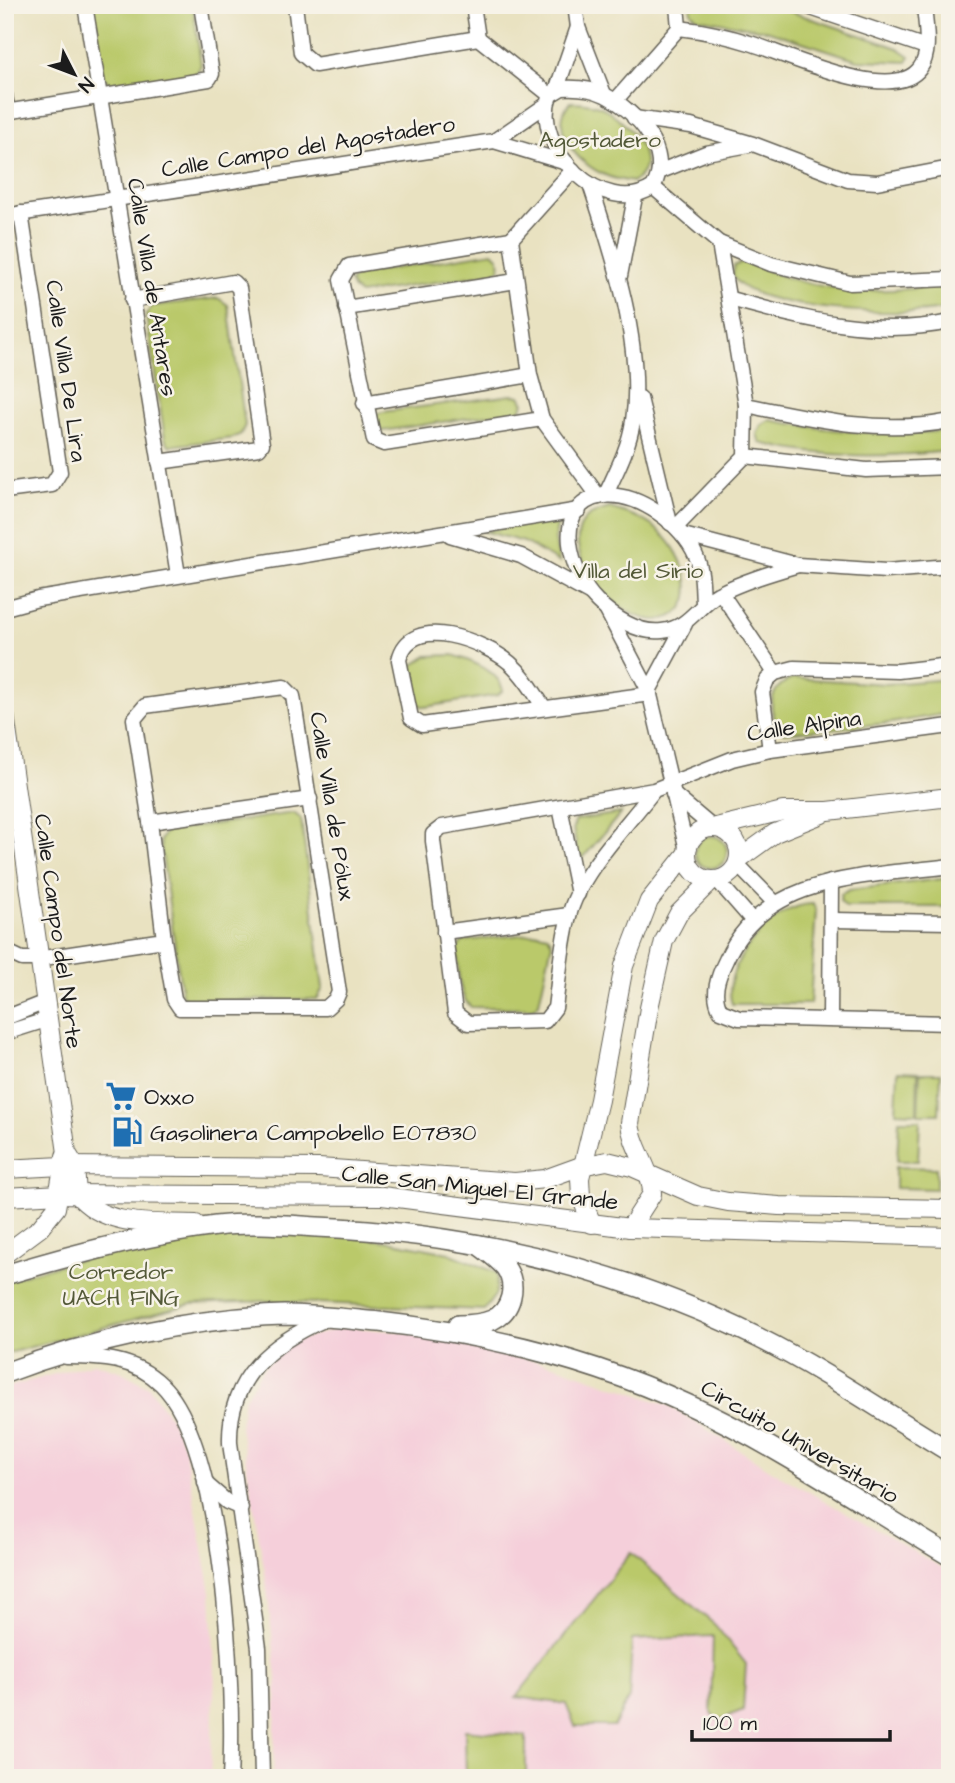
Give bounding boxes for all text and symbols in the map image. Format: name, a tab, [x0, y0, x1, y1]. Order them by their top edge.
north arrow	[38, 38, 108, 108]
text: N	[71, 71, 100, 98]
street label: Calle Campo del Agostadero	[159, 108, 457, 187]
park label: Agostadero	[539, 124, 661, 157]
street label: Calle Villa de Antares	[119, 176, 185, 398]
street label: Calle Villa De Lira	[37, 278, 95, 464]
park label: Villa del Sirio	[573, 555, 703, 587]
street label: Calle Alpina	[745, 702, 863, 750]
street label: Calle Villa de Pólux	[301, 710, 363, 903]
street label: Calle Campo del Norte	[26, 812, 90, 1050]
supermarket icon: Oxxo	[104, 1079, 138, 1113]
place label: Oxxo	[144, 1081, 194, 1113]
fuel station icon: Gasolinera Campobello E07830	[110, 1115, 144, 1149]
place label: Gasolinera Campobello E07830	[150, 1117, 477, 1149]
street label: Calle San Miguel El Grande	[340, 1158, 620, 1219]
park label: Corredor UACH FING	[63, 1256, 179, 1314]
street label: Circuito Universitario	[695, 1372, 904, 1512]
scale bar	[692, 1699, 890, 1743]
text: 100 m	[703, 1709, 758, 1738]

